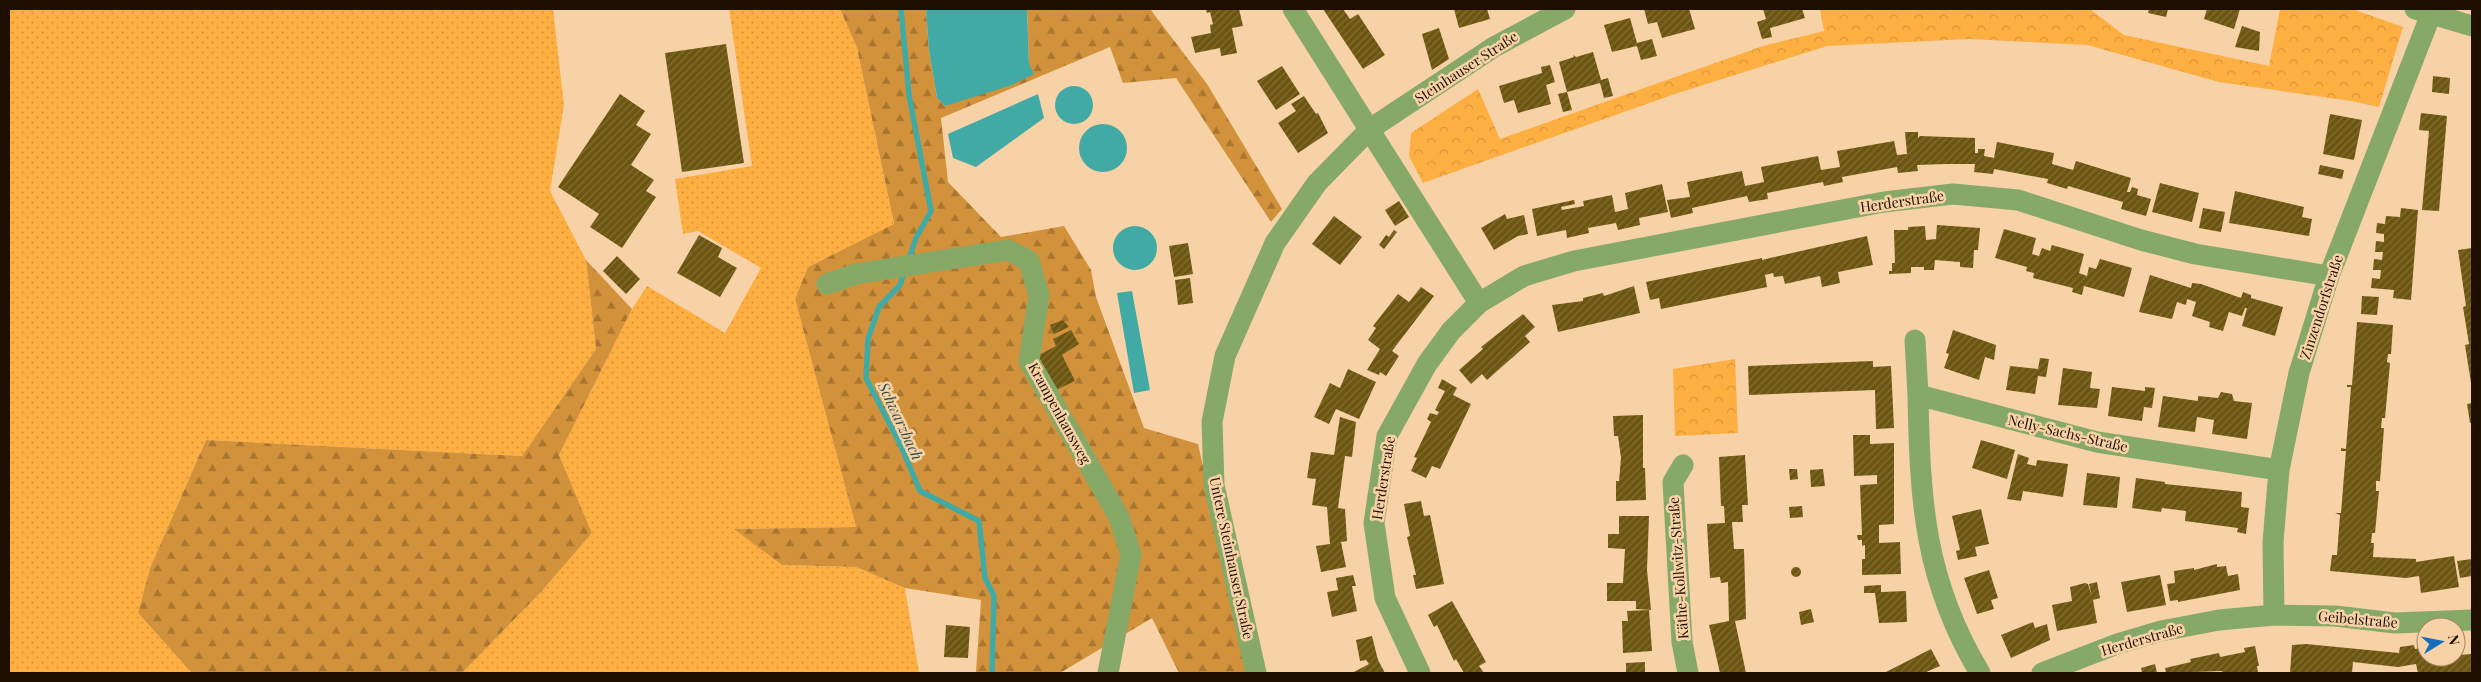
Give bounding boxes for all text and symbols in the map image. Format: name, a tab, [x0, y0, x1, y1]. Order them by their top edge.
street label: Steinhauser Straße	[1411, 27, 1521, 107]
street label: Herderstraße	[1859, 186, 1945, 216]
street label: Zinzendorfstraße	[2295, 252, 2347, 362]
street label: Krampenhausweg	[1024, 359, 1096, 468]
water label: Schwarzbach	[874, 378, 928, 463]
street label: Nelly-Sachs-Straße	[2006, 410, 2130, 456]
street label: Herderstraße	[1367, 435, 1399, 521]
street label: Untere Steinhauser Straße	[1206, 475, 1258, 641]
street label: Käthe-Kollwitz-Straße	[1664, 496, 1692, 640]
street label: Geibelstraße	[2317, 606, 2399, 632]
north arrow	[2416, 617, 2466, 667]
street label: Herderstraße	[2099, 618, 2185, 660]
text: N	[2444, 633, 2465, 646]

